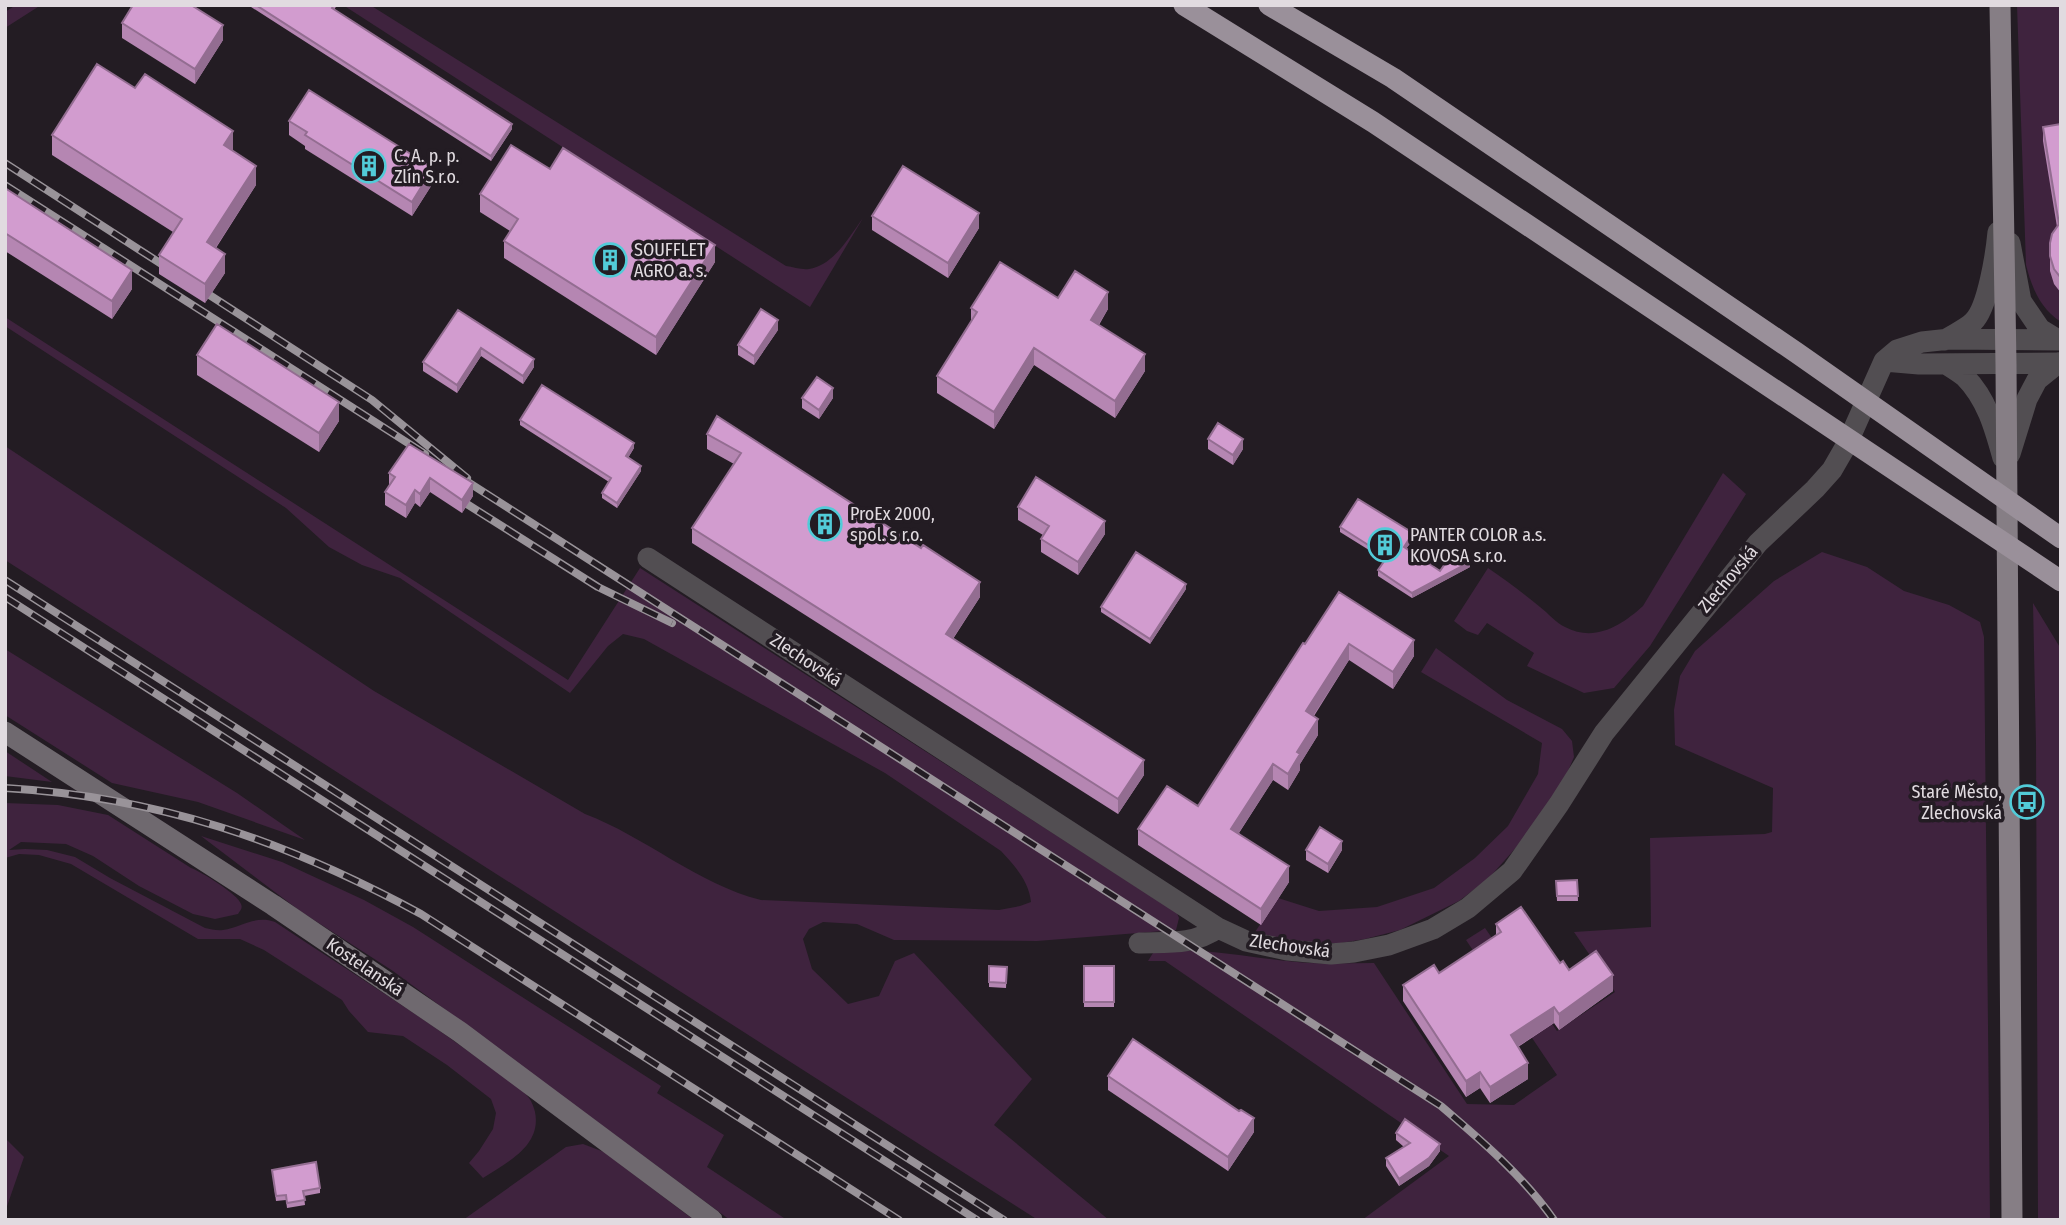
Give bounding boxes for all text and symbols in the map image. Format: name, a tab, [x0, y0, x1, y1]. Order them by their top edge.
place label: C. A. p. p. Zlín S.r.o.	[394, 145, 460, 188]
building icon: C. A. p. p. Zlín S.r.o.	[350, 147, 388, 185]
place label: SOUFFLET AGRO a. s.	[634, 239, 707, 282]
building icon: SOUFFLET AGRO a. s.	[591, 241, 629, 279]
place label: ProEx 2000, spol. s r.o.	[850, 503, 935, 546]
building icon: ProEx 2000, spol. s r.o.	[806, 505, 844, 543]
place label: PANTER COLOR a.s. KOVOSA s.r.o.	[1410, 524, 1547, 567]
building icon: PANTER COLOR a.s. KOVOSA s.r.o.	[1366, 526, 1404, 564]
street label: Zlechovská	[1694, 541, 1763, 617]
street label: Zlechovská	[766, 629, 846, 691]
place label: Staré Město, Zlechovská	[1912, 781, 2002, 824]
bus stop icon: Staré Město, Zlechovská	[2008, 783, 2046, 821]
street label: Zlechovská	[1248, 929, 1332, 963]
street label: Kostelanská	[322, 933, 408, 1001]

